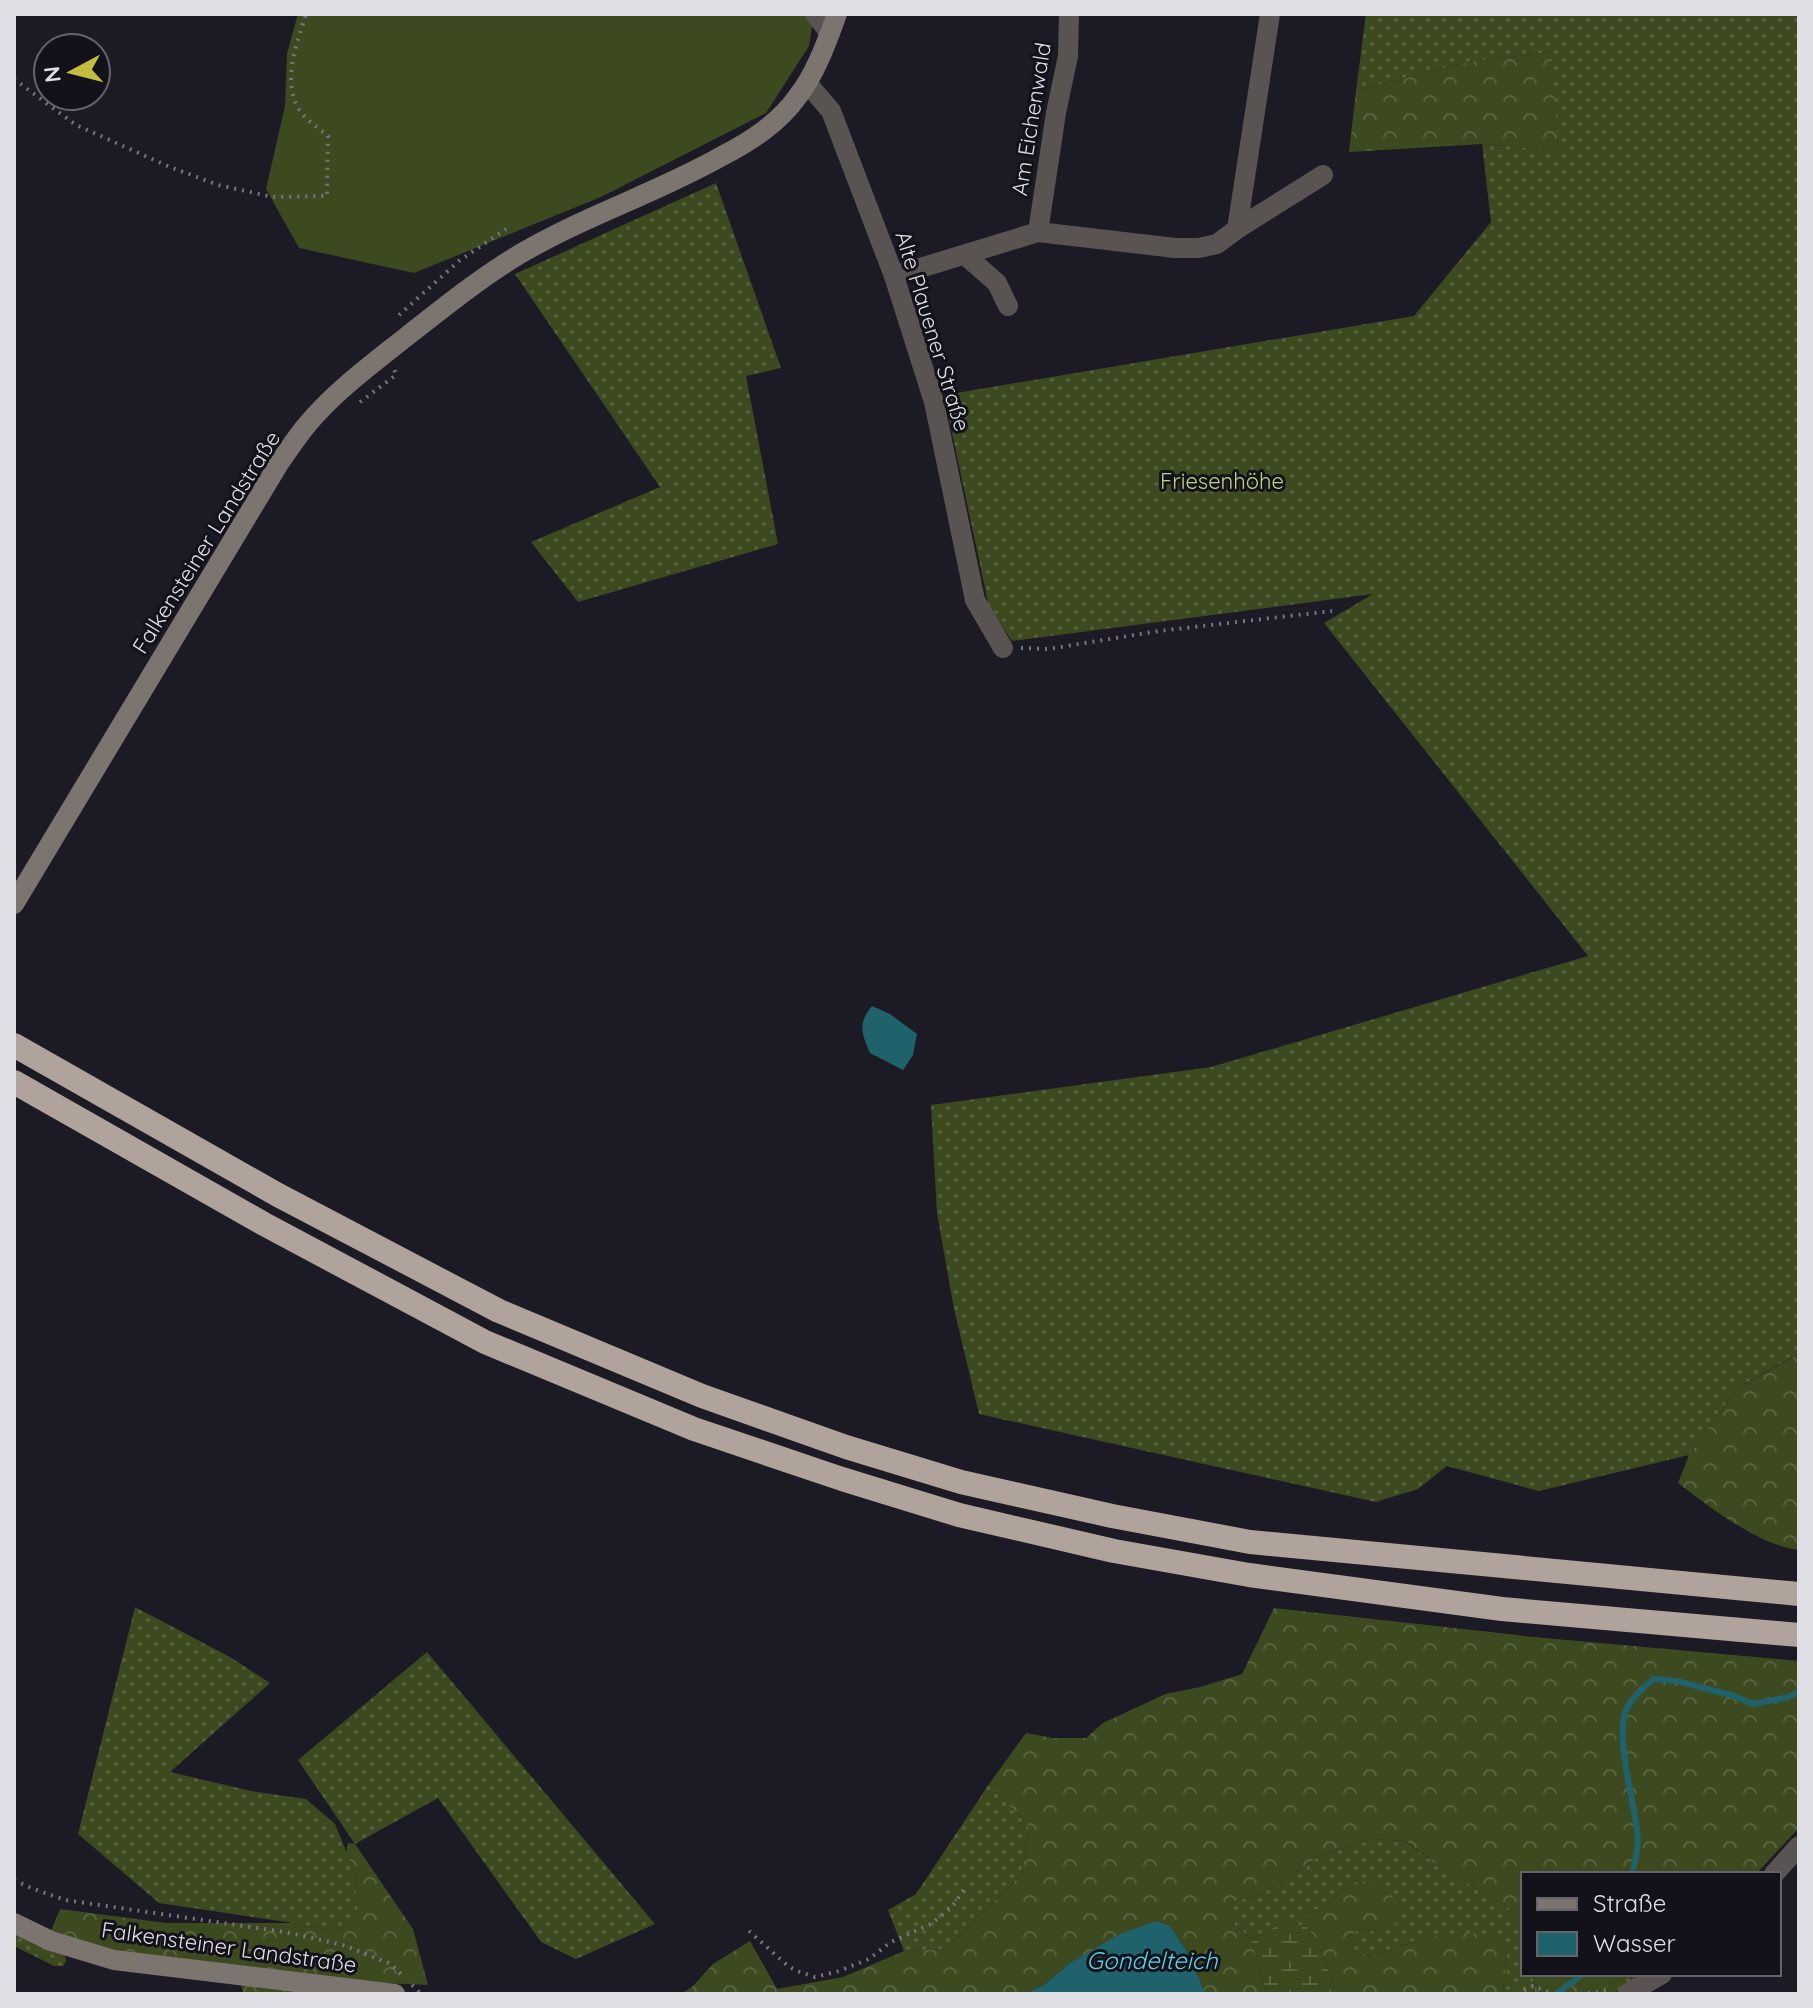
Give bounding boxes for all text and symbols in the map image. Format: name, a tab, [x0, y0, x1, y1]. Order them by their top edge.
north arrow	[32, 32, 112, 112]
street label: Am Eichenwald	[1005, 40, 1057, 198]
text: N	[37, 65, 67, 84]
street label: Alte Plauener Straße	[889, 227, 977, 435]
street label: Falkensteiner Landstraße	[126, 425, 286, 659]
park label: Friesenhöhe	[1160, 467, 1284, 495]
legend	[1521, 1872, 1781, 1976]
text: Straße	[1593, 1888, 1666, 1918]
street label: Falkensteiner Landstraße	[100, 1915, 358, 1979]
text: Wasser	[1593, 1928, 1676, 1958]
water label: Gondelteich	[1086, 1945, 1218, 1975]

